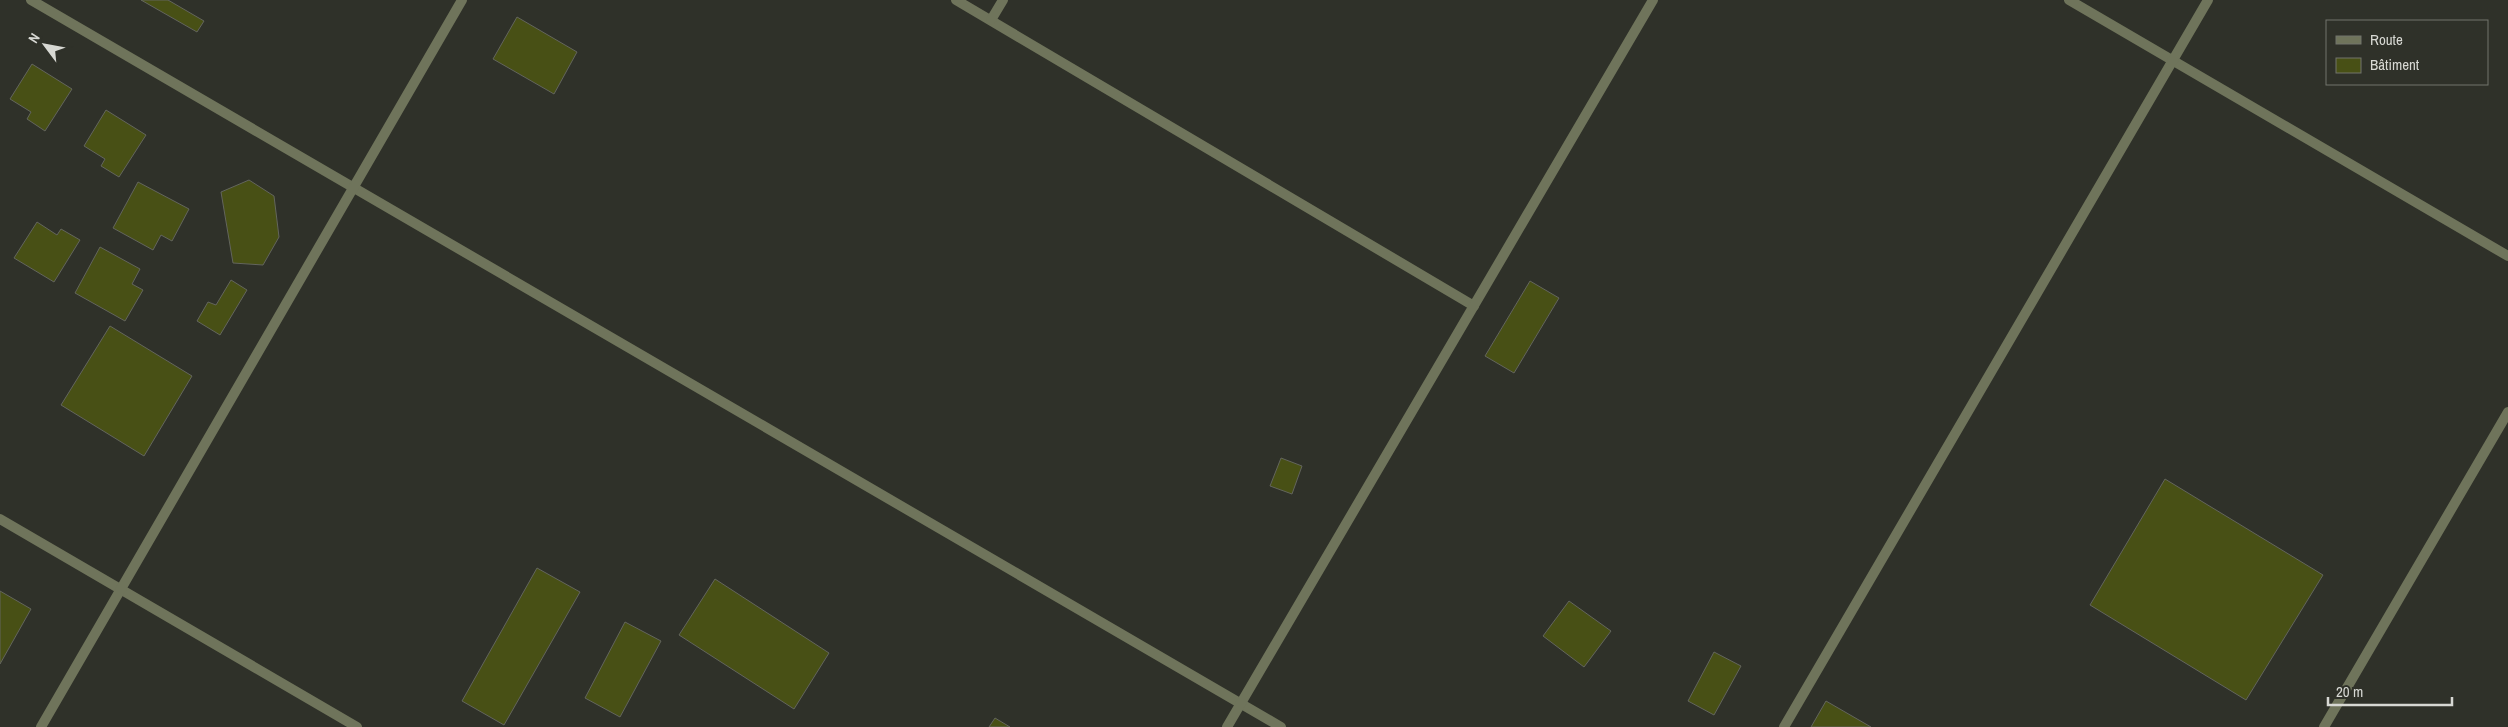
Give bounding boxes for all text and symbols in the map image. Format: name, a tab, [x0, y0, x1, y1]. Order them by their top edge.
north arrow	[20, 20, 70, 70]
legend	[2326, 20, 2488, 85]
text: Route	[2370, 29, 2403, 50]
text: N	[24, 30, 44, 46]
text: Bâtiment	[2370, 54, 2420, 75]
scale bar	[2328, 674, 2452, 706]
text: 20 m	[2336, 681, 2363, 702]

